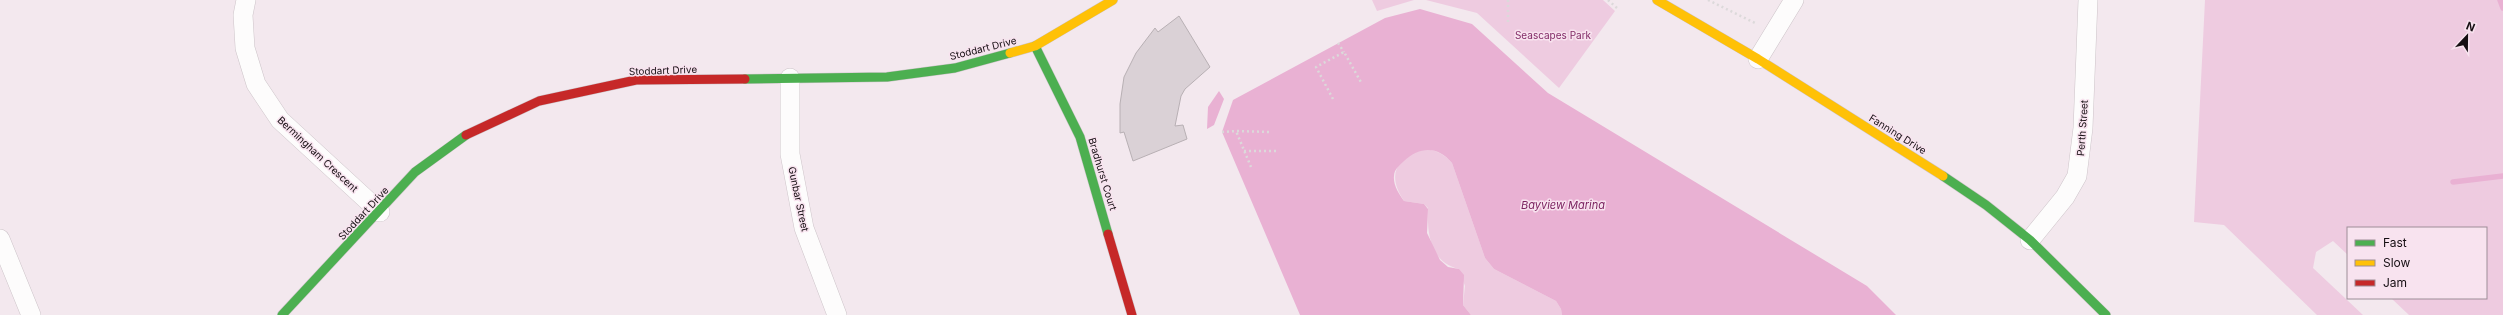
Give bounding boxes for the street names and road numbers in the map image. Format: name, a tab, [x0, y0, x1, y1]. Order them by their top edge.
street label: Stoddart Drive	[948, 34, 1018, 62]
street label: Stoddart Drive	[629, 63, 697, 77]
street label: Perth Street	[2074, 99, 2090, 157]
street label: Fanning Drive	[1867, 112, 1929, 156]
street label: Bermingham Crescent	[275, 114, 361, 195]
street label: Bradhurst Court	[1086, 136, 1120, 213]
street label: Gunbar Street	[786, 166, 812, 233]
street label: Stoddart Drive	[335, 184, 391, 242]

